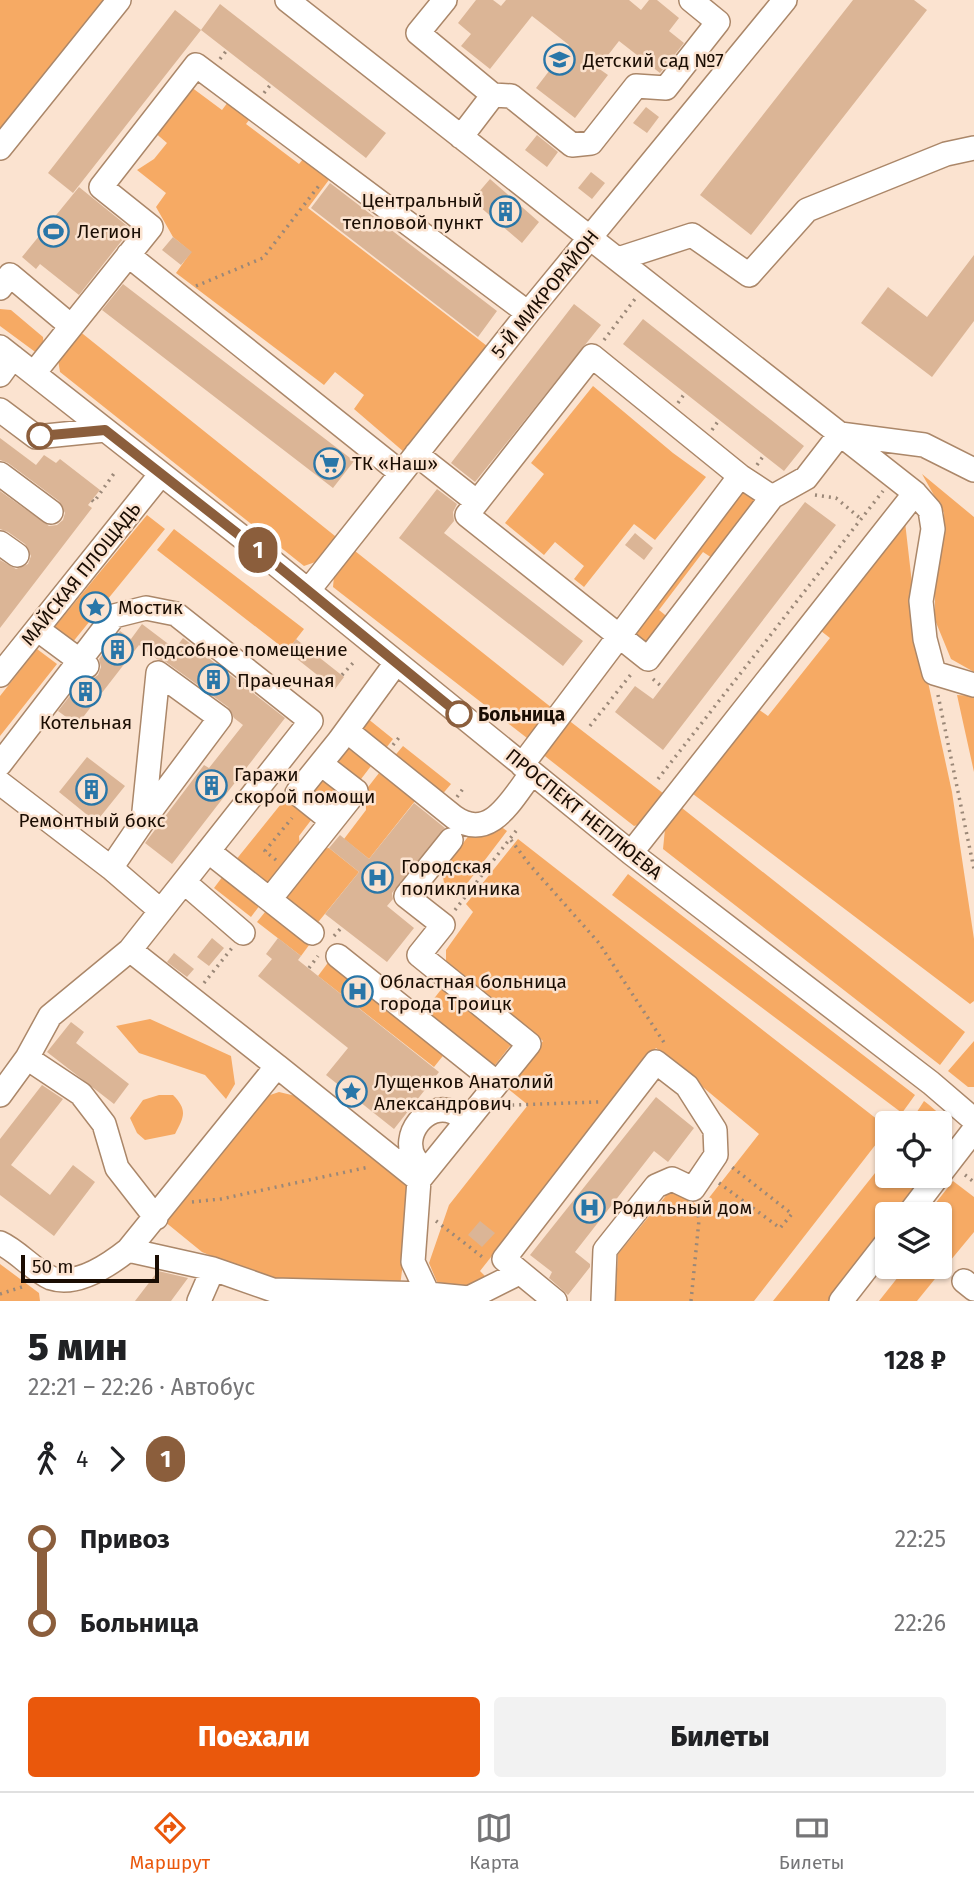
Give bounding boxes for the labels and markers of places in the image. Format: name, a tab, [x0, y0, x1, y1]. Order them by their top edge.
school or university icon: Детский сад №7	[543, 43, 577, 77]
place label: Детский сад №7	[582, 49, 724, 72]
place label: Центральный тепловой пункт	[343, 189, 483, 234]
building icon: Центральный тепловой пункт	[489, 194, 523, 228]
sports icon: Легион	[37, 214, 71, 248]
place label: Легион	[77, 220, 142, 243]
unlabelled marker	[27, 423, 53, 449]
supermarket icon: ТК «Наш»	[312, 446, 346, 480]
place label: ТК «Наш»	[352, 452, 438, 475]
place icon: Мостик	[78, 590, 112, 624]
place label: Мостик	[118, 596, 183, 619]
building icon: Подсобное помещение	[101, 632, 135, 666]
place label: Подсобное помещение	[141, 638, 348, 661]
building icon: Прачечная	[197, 663, 231, 697]
place label: Прачечная	[237, 669, 335, 692]
building icon: Котельная	[69, 674, 103, 708]
marker: Больница	[446, 701, 472, 727]
place label: Больница	[478, 703, 565, 726]
place label: Котельная	[40, 711, 132, 734]
place label: Гаражи скорой помощи	[234, 763, 375, 808]
building icon: Гаражи скорой помощи	[194, 768, 228, 802]
building icon: Ремонтный бокс	[75, 772, 109, 806]
place label: Ремонтный бокс	[18, 809, 166, 832]
place label: Городская поликлиника	[401, 855, 520, 900]
hospital icon: Городская поликлиника	[361, 860, 395, 894]
place label: Областная больница города Троицк	[380, 970, 567, 1015]
hospital icon: Областная больница города Троицк	[340, 975, 374, 1009]
place label: Лущенков Анатолий Александрович	[374, 1070, 554, 1115]
place icon: Лущенков Анатолий Александрович	[334, 1075, 368, 1109]
hospital icon: Родильный дом	[572, 1190, 606, 1224]
place label: Родильный дом	[612, 1196, 752, 1219]

